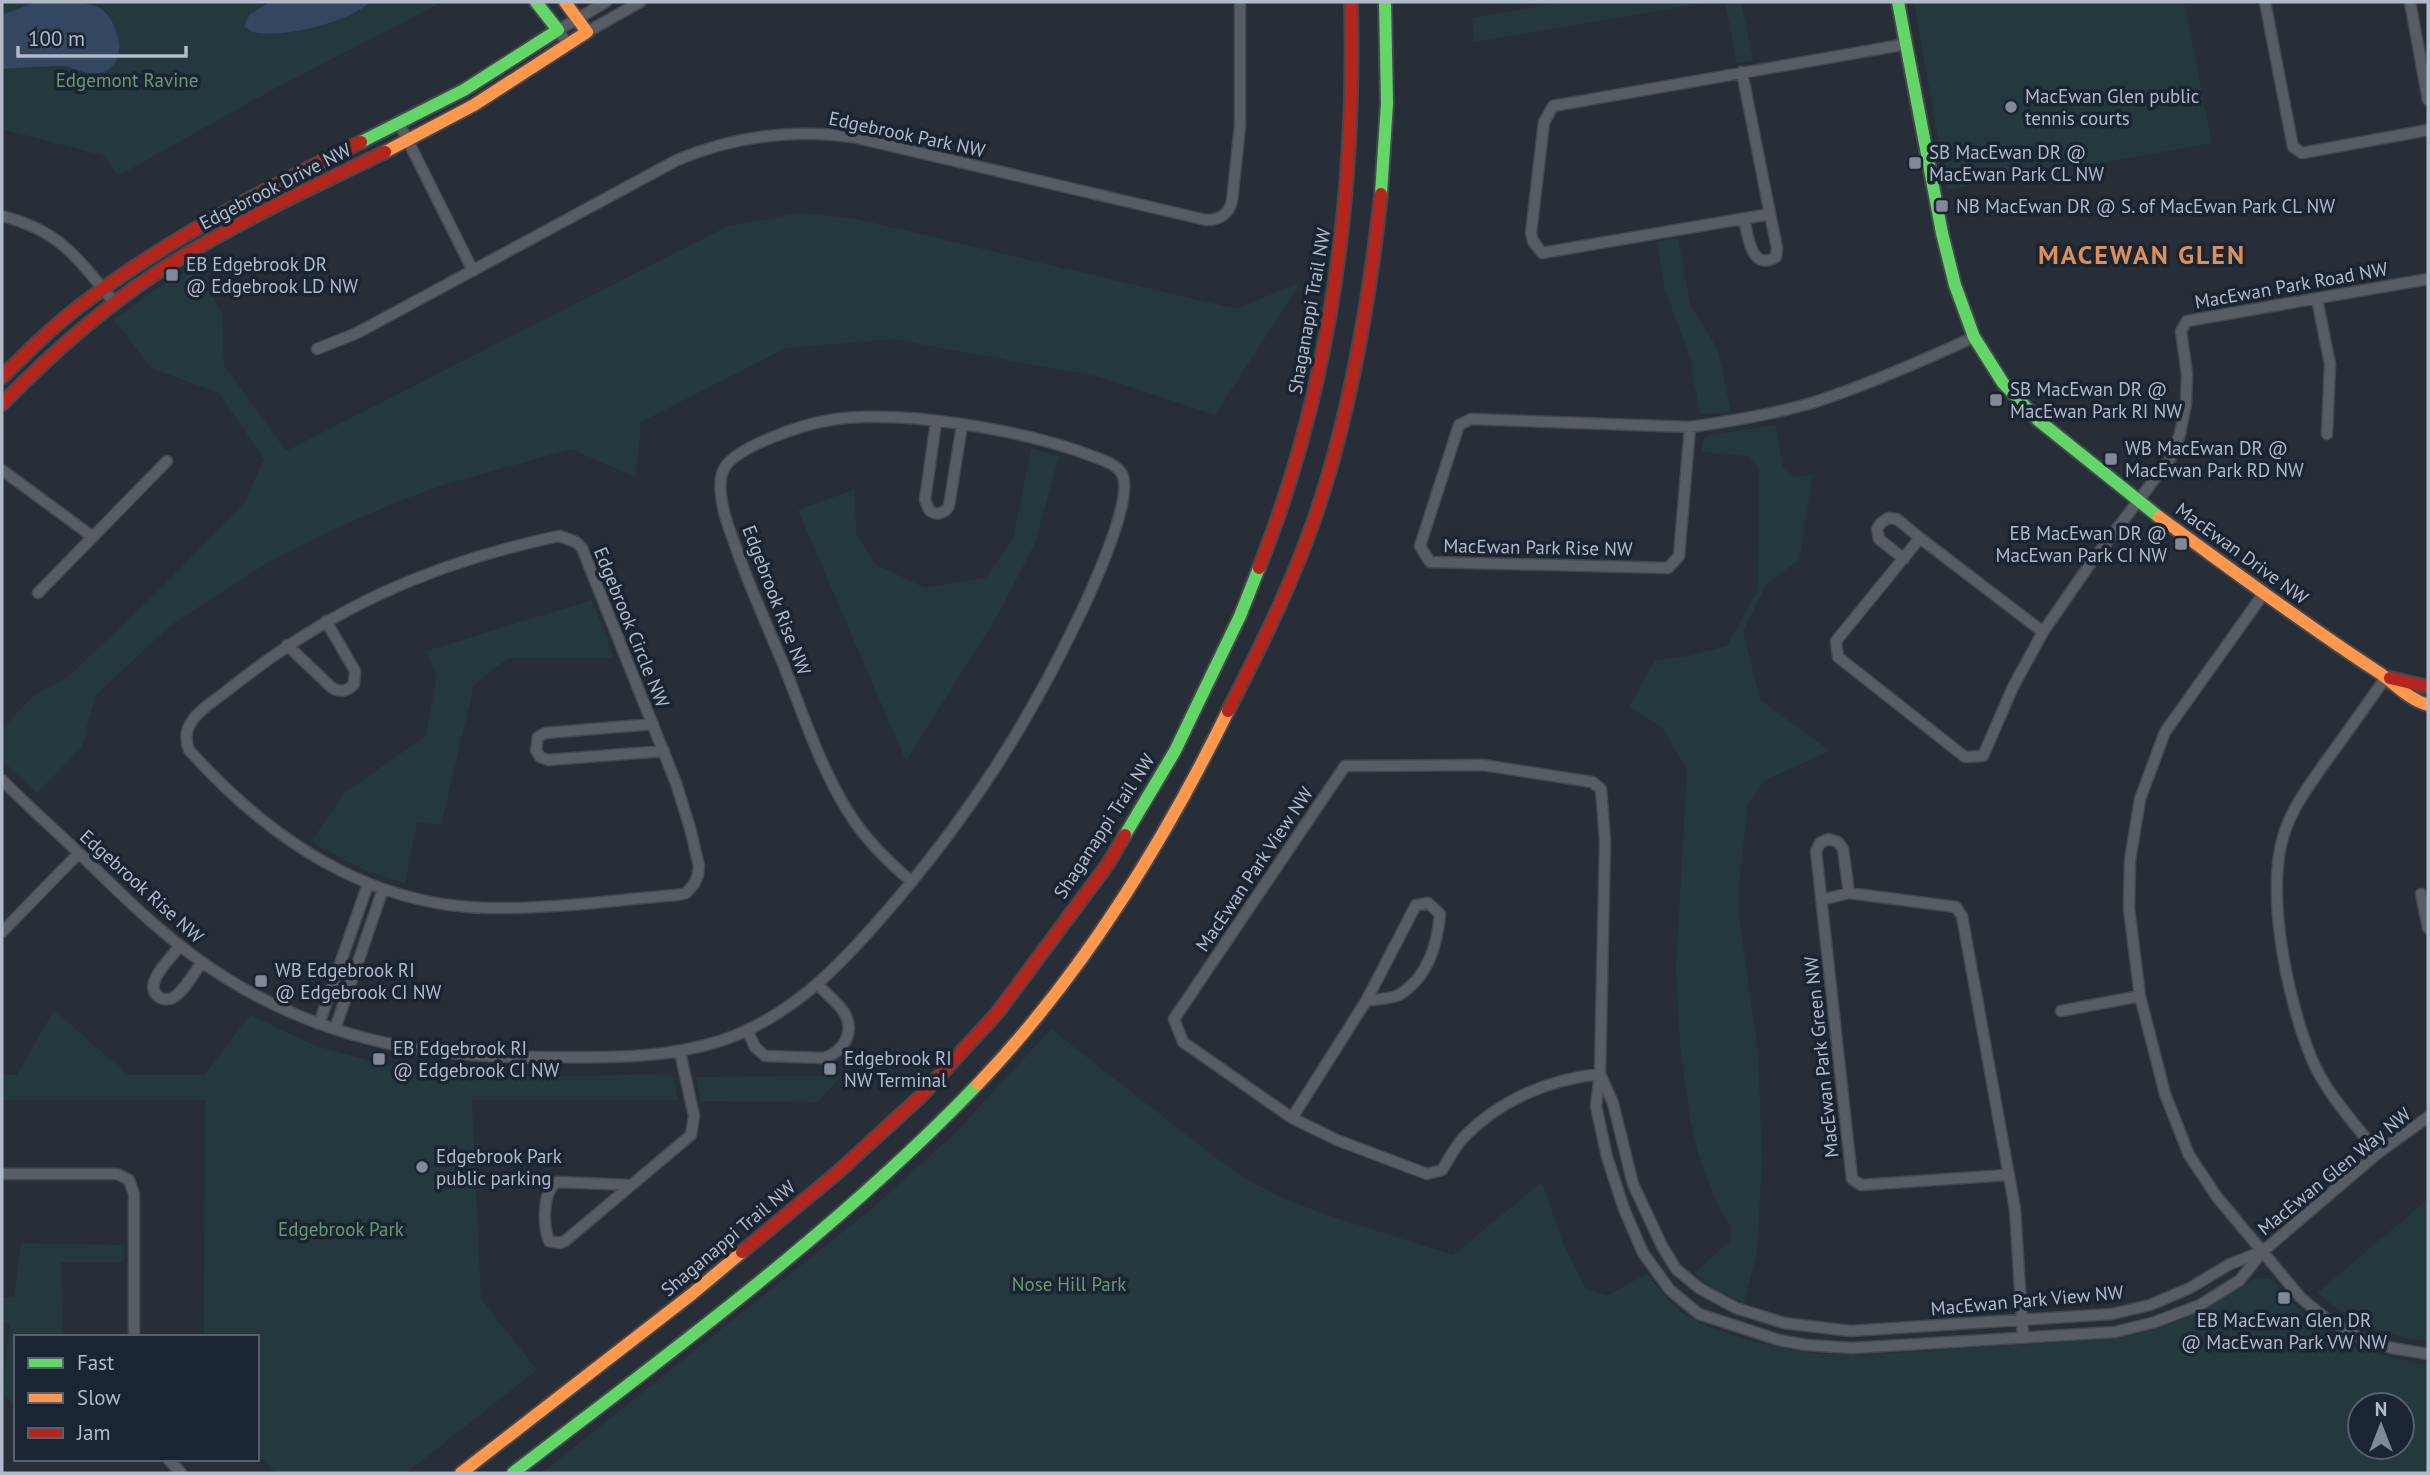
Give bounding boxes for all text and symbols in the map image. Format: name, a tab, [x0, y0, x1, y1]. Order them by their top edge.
scale bar	[18, 14, 186, 58]
text: 100 m	[28, 25, 85, 52]
park label: Edgemont Ravine	[56, 68, 198, 92]
place label: MacEwan Glen public tennis courts	[2025, 84, 2199, 130]
marker: MacEwan Glen public tennis courts	[2003, 99, 2019, 115]
street label: Edgebrook Park NW	[827, 106, 987, 162]
street label: Edgebrook Drive NW	[195, 137, 355, 235]
place label: SB MacEwan DR @ MacEwan Park CL NW	[1929, 140, 2104, 186]
marker: SB MacEwan DR @ MacEwan Park CL NW	[1907, 155, 1923, 171]
place label: NB MacEwan DR @ S. of MacEwan Park CL NW	[1956, 194, 2335, 218]
marker: NB MacEwan DR @ S. of MacEwan Park CL NW	[1934, 198, 1950, 214]
street label: Shaganappi Trail NW	[1283, 226, 1335, 396]
district label: MACEWAN GLEN	[2038, 238, 2246, 271]
place label: EB Edgebrook DR @ Edgebrook LD NW	[186, 252, 358, 298]
street label: MacEwan Park Road NW	[2193, 256, 2390, 314]
marker: EB Edgebrook DR @ Edgebrook LD NW	[164, 267, 180, 283]
place label: SB MacEwan DR @ MacEwan Park RI NW	[2010, 377, 2182, 423]
marker: SB MacEwan DR @ MacEwan Park RI NW	[1988, 392, 2004, 408]
place label: WB MacEwan DR @ MacEwan Park RD NW	[2125, 436, 2304, 482]
marker: WB MacEwan DR @ MacEwan Park RD NW	[2103, 451, 2119, 467]
street label: MacEwan Drive NW	[2171, 497, 2313, 609]
place label: EB MacEwan DR @ MacEwan Park CI NW	[1996, 521, 2167, 567]
street label: Edgebrook Rise NW	[737, 522, 817, 679]
street label: MacEwan Park Rise NW	[1443, 533, 1633, 561]
marker: EB MacEwan DR @ MacEwan Park CI NW	[2173, 536, 2189, 552]
street label: Edgebrook Circle NW	[589, 543, 675, 711]
street label: Shaganappi Trail NW	[1048, 749, 1160, 903]
street label: MacEwan Park View NW	[1190, 782, 1318, 956]
street label: Edgebrook Rise NW	[75, 824, 209, 948]
street label: MacEwan Park Green NW	[1798, 955, 1844, 1159]
place label: WB Edgebrook RI @ Edgebrook CI NW	[275, 958, 441, 1004]
marker: WB Edgebrook RI @ Edgebrook CI NW	[253, 973, 269, 989]
place label: EB Edgebrook RI @ Edgebrook CI NW	[393, 1036, 559, 1082]
place label: Edgebrook RI NW Terminal	[844, 1046, 952, 1092]
marker: EB Edgebrook RI @ Edgebrook CI NW	[371, 1051, 387, 1067]
marker: Edgebrook RI NW Terminal	[822, 1061, 838, 1077]
street label: MacEwan Glen Way NW	[2253, 1102, 2416, 1240]
place label: Edgebrook Park public parking	[436, 1144, 562, 1190]
marker: Edgebrook Park public parking	[414, 1159, 430, 1175]
street label: Shaganappi Trail NW	[656, 1175, 800, 1301]
park label: Edgebrook Park	[278, 1217, 404, 1241]
park label: Nose Hill Park	[1012, 1272, 1126, 1296]
street label: MacEwan Park View NW	[1930, 1280, 2125, 1320]
marker: EB MacEwan Glen DR @ MacEwan Park VW NW	[2276, 1290, 2292, 1306]
place label: EB MacEwan Glen DR @ MacEwan Park VW NW	[2181, 1308, 2387, 1354]
legend	[14, 1335, 259, 1461]
text: Fast	[77, 1349, 114, 1376]
text: Slow	[77, 1384, 121, 1411]
north arrow	[2346, 1391, 2416, 1461]
text: N	[2375, 1397, 2387, 1421]
text: Jam	[76, 1419, 111, 1446]

